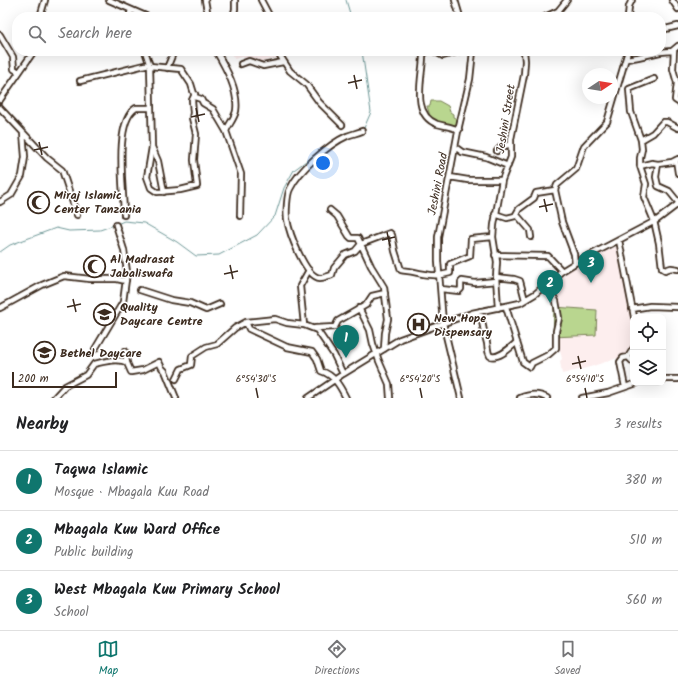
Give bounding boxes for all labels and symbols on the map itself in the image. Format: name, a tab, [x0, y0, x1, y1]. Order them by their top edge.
north arrow	[582, 68, 618, 104]
street label: Jeshini Street	[491, 83, 521, 155]
street label: Jeshini Road	[423, 150, 454, 217]
your location	[313, 153, 333, 173]
place label: Miraj Islamic Center Tanzania	[54, 186, 141, 219]
mosque icon: Miraj Islamic Center Tanzania	[25, 189, 51, 215]
place label: Al Madrasat Jabaliswafa	[110, 250, 175, 283]
pin: 3	[578, 250, 604, 283]
mosque icon: Al Madrasat Jabaliswafa	[82, 253, 108, 279]
pin: 2	[537, 270, 563, 303]
place label: Quality Daycare Centre	[120, 298, 203, 331]
school or university icon: Quality Daycare Centre	[91, 301, 117, 327]
place label: New Hope Dispensary	[434, 309, 493, 342]
hospital icon: New Hope Dispensary	[406, 312, 432, 338]
pin: 1	[333, 325, 359, 358]
school or university icon: Bethel Daycare	[31, 340, 57, 366]
place label: Bethel Daycare	[60, 344, 142, 363]
scale bar	[12, 370, 117, 389]
text: 6°54'30"S	[236, 371, 277, 387]
text: 6°54'20"S	[400, 371, 441, 387]
text: 6°54'10"S	[566, 371, 605, 387]

